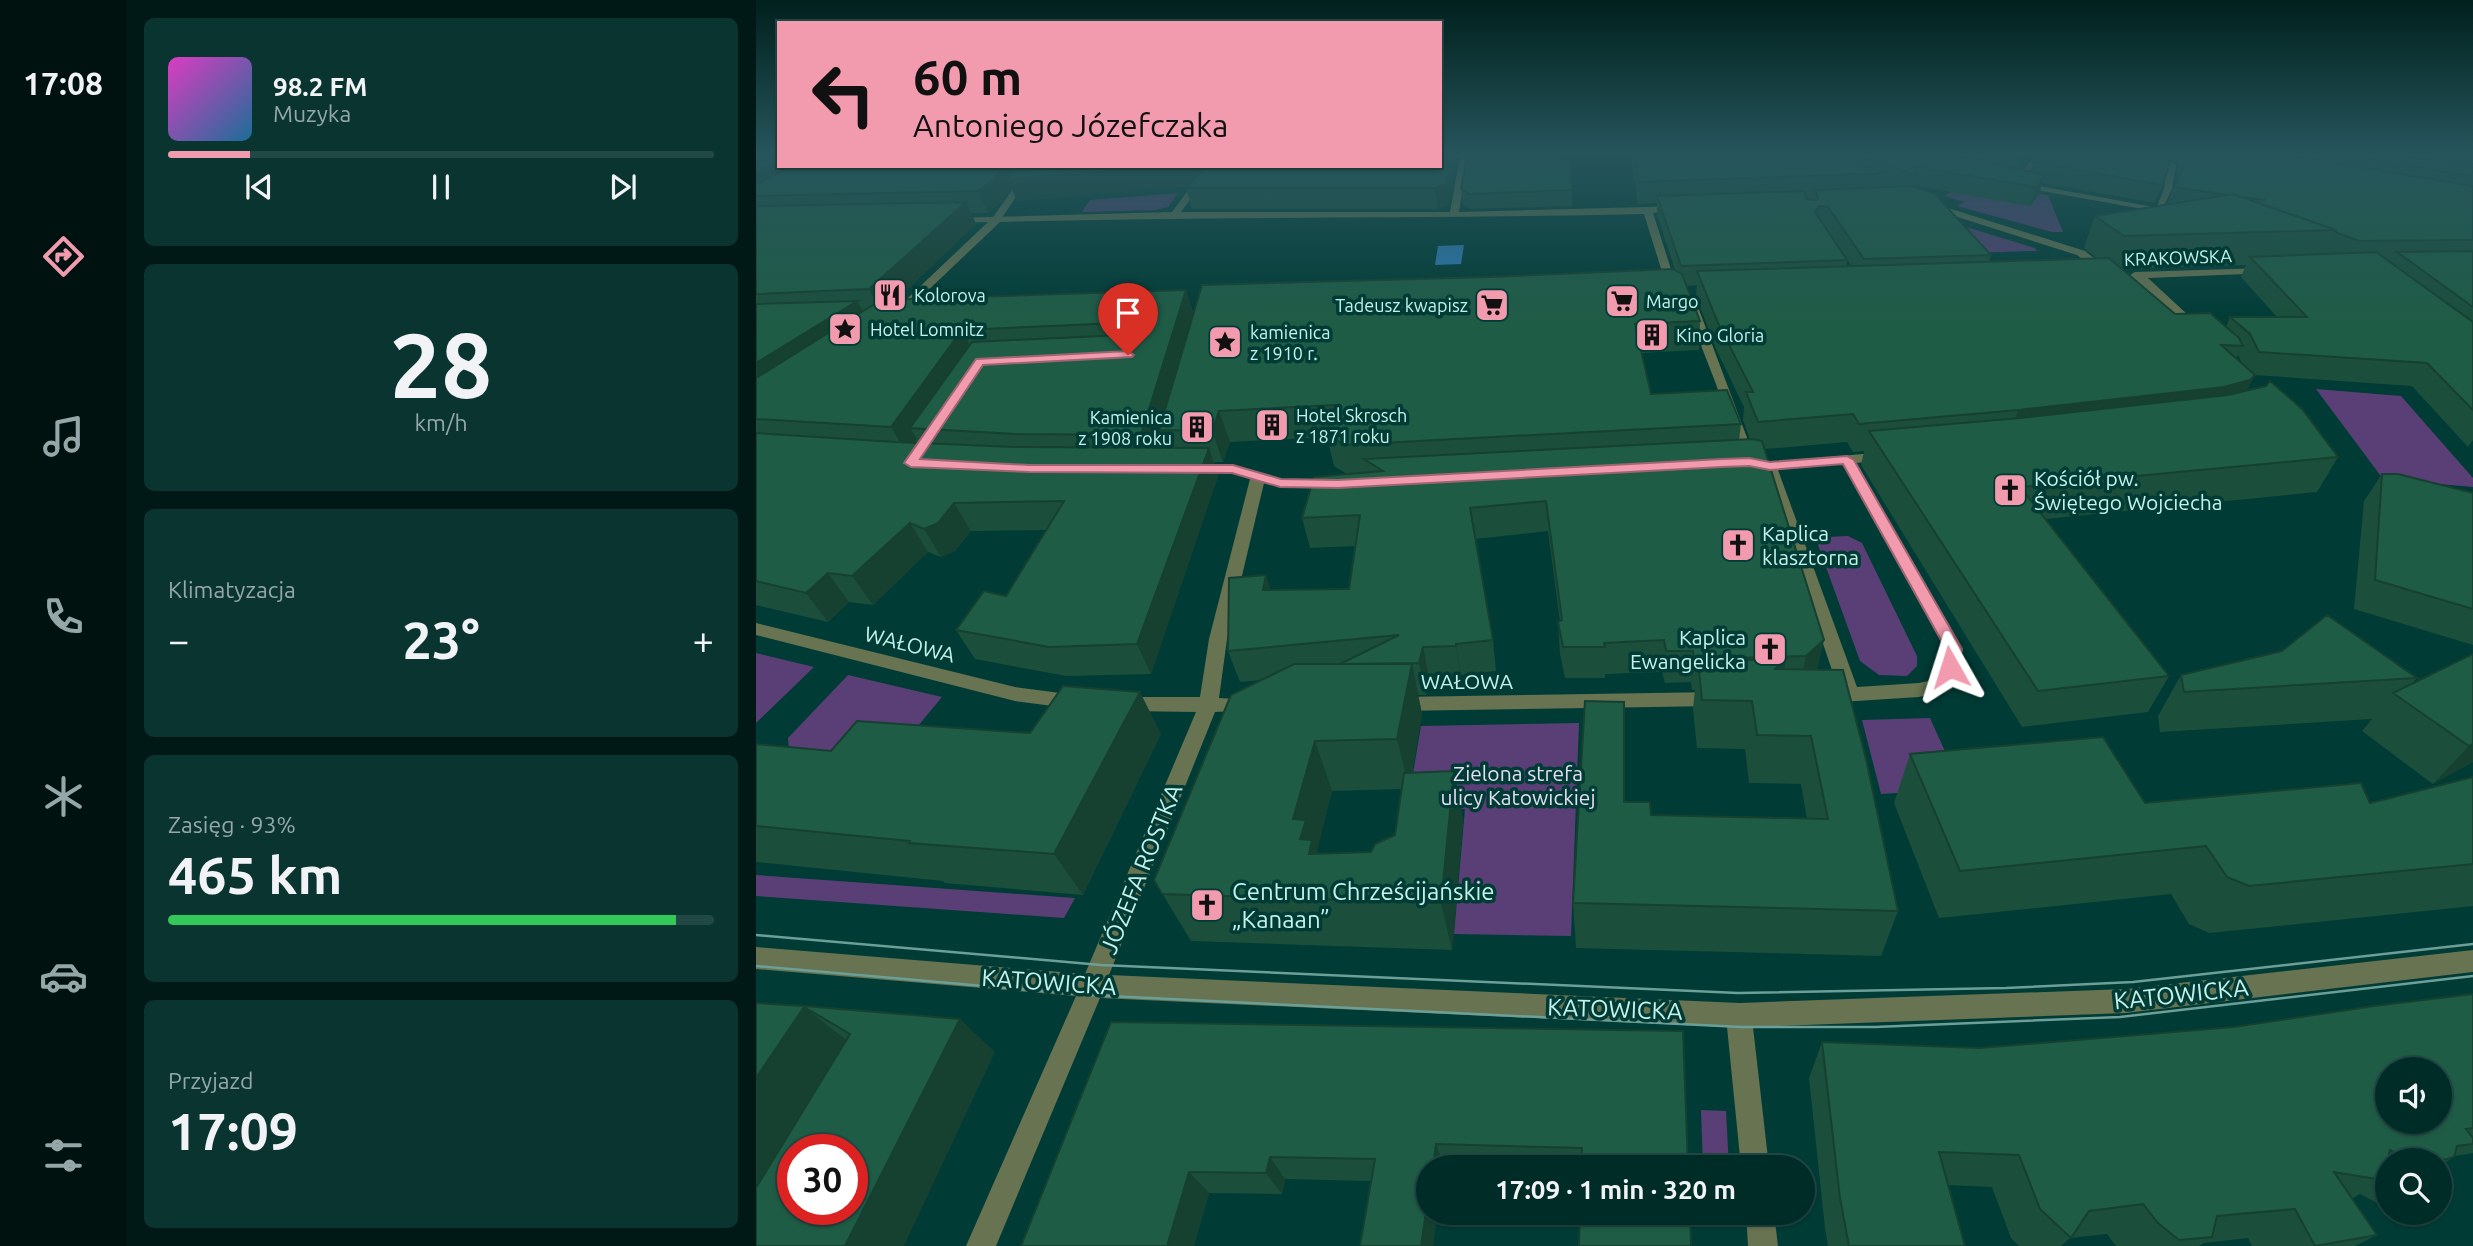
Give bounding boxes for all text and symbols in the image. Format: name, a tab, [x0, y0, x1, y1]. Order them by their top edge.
icon: left	[798, 49, 889, 140]
text: 60 m	[913, 49, 1022, 104]
text: 17:08	[23, 65, 103, 101]
text: 98.2 FM	[273, 72, 367, 101]
text: Muzyka	[273, 101, 351, 126]
text: Antoniego Józefczaka	[913, 107, 1228, 143]
icon: previous	[240, 168, 278, 206]
icon: pause	[422, 168, 460, 206]
icon: next	[604, 168, 642, 206]
icon: directions	[39, 232, 88, 281]
street label: KRAKOWSKA	[2124, 245, 2233, 269]
restaurant icon: Kolorova	[871, 276, 909, 314]
supermarket icon: Margo	[1603, 282, 1641, 320]
pin	[1098, 283, 1158, 355]
place label: Kolorova	[914, 285, 986, 305]
supermarket icon: Tadeusz kwapisz	[1473, 286, 1511, 324]
place label: Margo	[1646, 291, 1699, 311]
icon: arrive	[1109, 294, 1147, 332]
place label: Tadeusz kwapisz	[1335, 295, 1468, 315]
place icon: Hotel Lomnitz	[826, 310, 864, 348]
text: 28	[390, 313, 492, 415]
building icon: Kino Gloria	[1633, 316, 1671, 354]
place label: Hotel Lomnitz	[870, 319, 984, 339]
place label: kamienica z 1910 r.	[1250, 322, 1330, 363]
place icon: kamienica z 1910 r.	[1206, 323, 1244, 361]
place label: Kino Gloria	[1676, 325, 1764, 345]
place label: Hotel Skrosch z 1871 roku	[1296, 405, 1407, 446]
building icon: Hotel Skrosch z 1871 roku	[1253, 406, 1291, 444]
place label: Kamienica z 1908 roku	[1078, 407, 1172, 448]
building icon: Kamienica z 1908 roku	[1178, 408, 1216, 446]
text: km/h	[414, 410, 468, 435]
icon: music	[39, 412, 88, 461]
place label: Kościół pw. Świętego Wojciecha	[2034, 466, 2222, 514]
church icon: Kościół pw. Świętego Wojciecha	[1991, 471, 2029, 509]
place label: Kaplica klasztorna	[1762, 521, 1859, 569]
church icon: Kaplica klasztorna	[1719, 526, 1757, 564]
text: Klimatyzacja	[168, 577, 296, 602]
icon: phone	[39, 592, 88, 641]
text: 23°	[402, 611, 480, 669]
text: −	[168, 619, 189, 661]
text: +	[693, 619, 714, 661]
street label: WAŁOWA	[862, 621, 958, 667]
place label: Kaplica Ewangelicka	[1630, 625, 1746, 673]
church icon: Kaplica Ewangelicka	[1751, 630, 1789, 668]
position arrow	[1913, 630, 1987, 704]
street label: WAŁOWA	[1421, 669, 1513, 693]
park label: Zielona strefa ulicy Katowickiej	[1440, 761, 1596, 809]
icon: climate	[39, 772, 88, 821]
street label: JÓZEFA ROSTKA	[1094, 779, 1188, 958]
text: Zasięg · 93%	[168, 812, 296, 837]
text: 465 km	[168, 846, 342, 904]
place label: Centrum Chrześcijańskie „Kanaan”	[1232, 878, 1495, 933]
church icon: Centrum Chrześcijańskie „Kanaan”	[1188, 886, 1226, 924]
icon: car	[39, 952, 88, 1001]
street label: KATOWICKA	[981, 964, 1118, 1000]
street label: KATOWICKA	[2112, 973, 2250, 1014]
street label: KATOWICKA	[1547, 993, 1683, 1025]
map controls	[2375, 1057, 2452, 1225]
button: sound	[2375, 1057, 2452, 1134]
text: Przyjazd	[168, 1068, 253, 1093]
text: 17:09	[168, 1102, 298, 1160]
icon: filters	[39, 1131, 88, 1180]
speed limit sign: 30	[777, 1134, 868, 1225]
button: search	[2375, 1148, 2452, 1225]
text: 17:09 · 1 min · 320 m	[1495, 1175, 1736, 1204]

